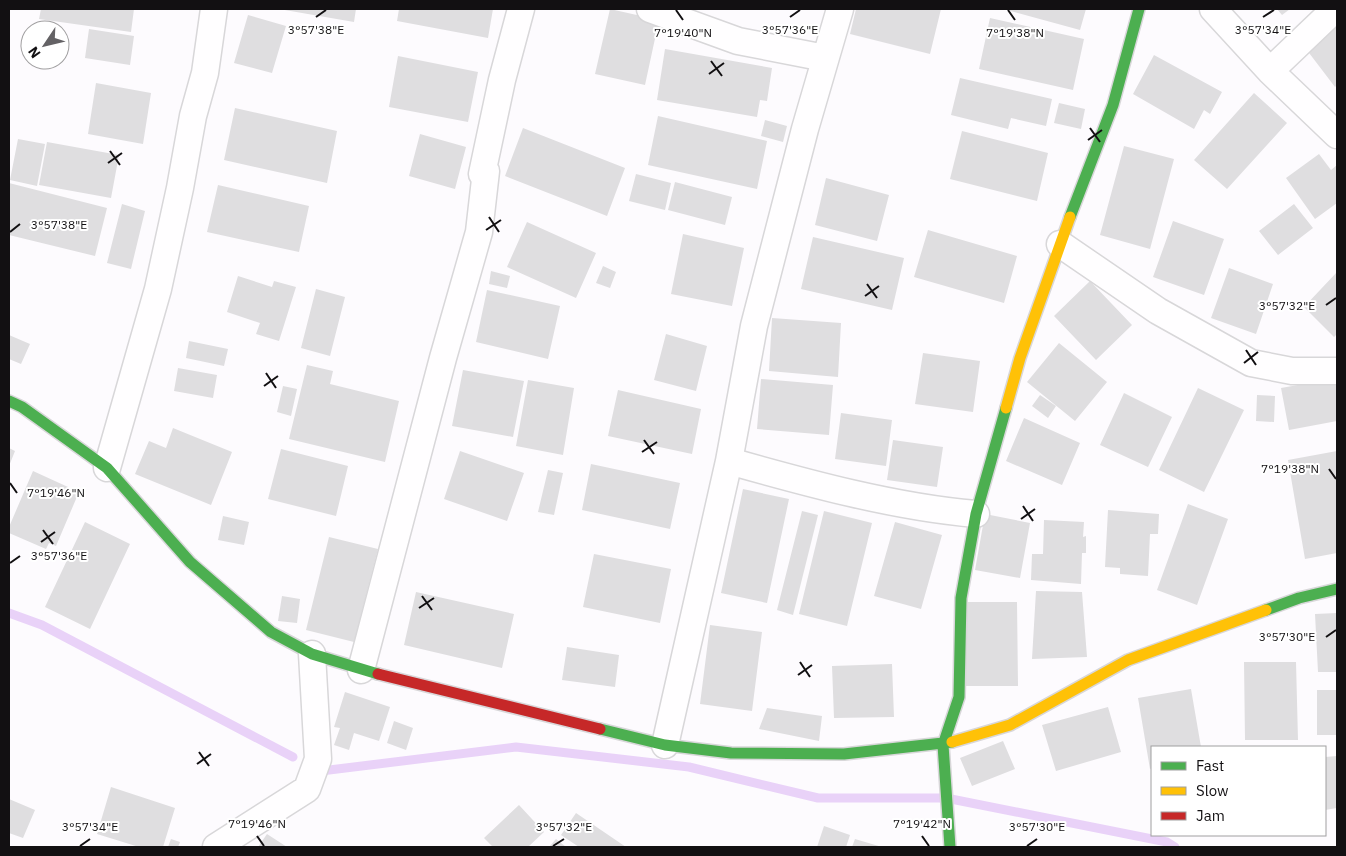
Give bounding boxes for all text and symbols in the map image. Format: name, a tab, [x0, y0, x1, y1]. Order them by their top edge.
north arrow	[20, 20, 70, 70]
text: 3°57'38"E	[288, 22, 344, 37]
text: 3°57'36"E	[762, 22, 818, 37]
text: 3°57'34"E	[1235, 22, 1291, 37]
text: 7°19'40"N	[654, 25, 712, 40]
text: 7°19'38"N	[986, 25, 1044, 40]
text: N	[24, 43, 45, 62]
text: 3°57'38"E	[31, 217, 87, 232]
text: 3°57'32"E	[1259, 298, 1315, 313]
text: 7°19'38"N	[1261, 461, 1319, 476]
text: 7°19'46"N	[27, 485, 85, 500]
text: 3°57'36"E	[31, 548, 87, 563]
text: 3°57'30"E	[1259, 629, 1315, 644]
legend	[1151, 746, 1326, 836]
text: Fast	[1196, 756, 1224, 775]
text: Slow	[1196, 781, 1229, 800]
text: Jam	[1196, 806, 1225, 825]
text: 7°19'46"N	[228, 816, 286, 831]
text: 7°19'42"N	[893, 816, 951, 831]
text: 3°57'34"E	[62, 819, 118, 834]
text: 3°57'32"E	[536, 819, 592, 834]
text: 3°57'30"E	[1009, 819, 1065, 834]

